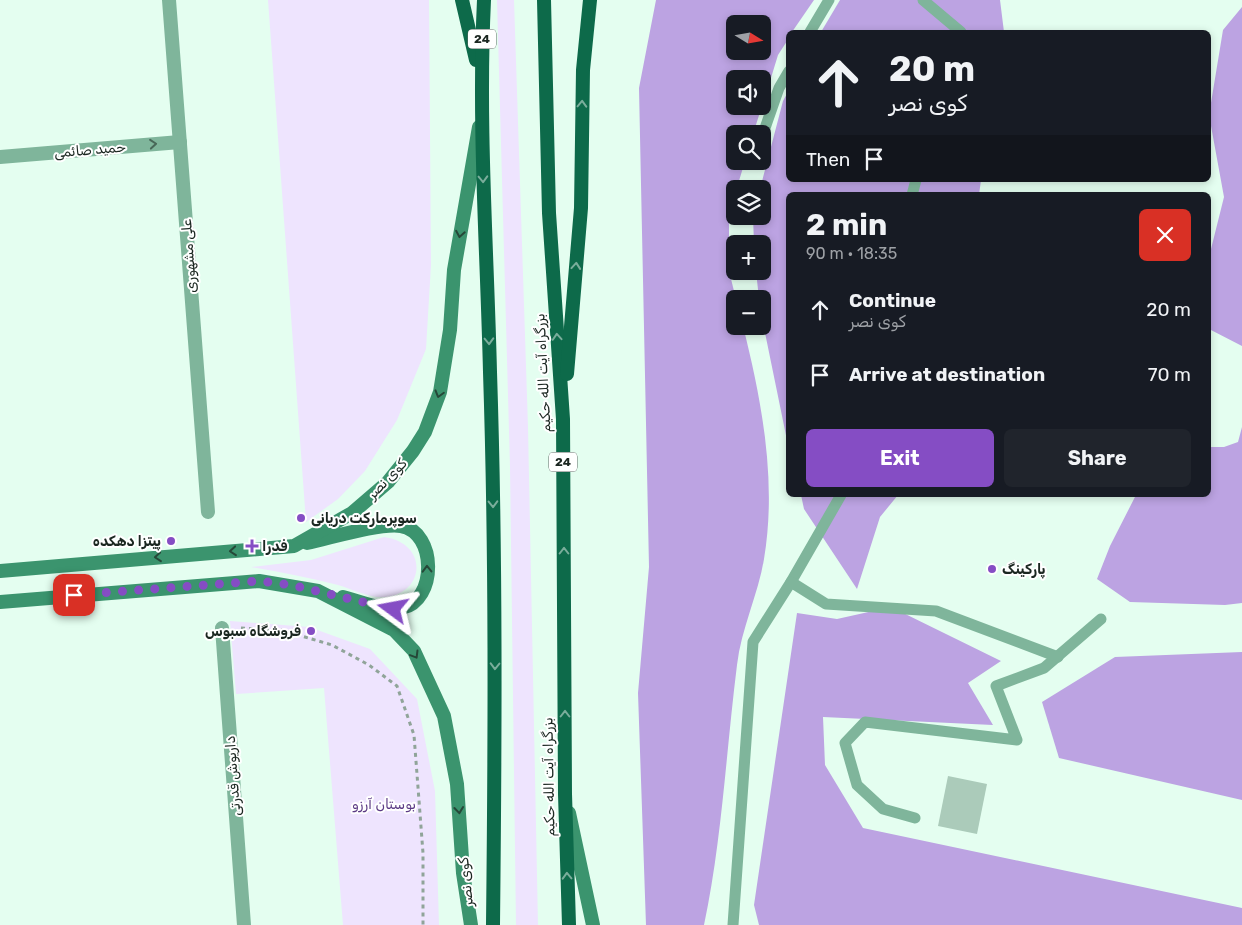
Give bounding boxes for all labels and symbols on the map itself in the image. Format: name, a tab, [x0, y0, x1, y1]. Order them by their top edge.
north arrow	[726, 15, 771, 60]
road number: 24	[468, 30, 496, 48]
one-way arrow	[577, 100, 587, 108]
street label: حمید صائمی	[53, 138, 127, 162]
one-way arrow	[150, 139, 158, 150]
one-way arrow	[478, 176, 488, 183]
street label: علی مشهوری	[178, 218, 200, 294]
one-way arrow	[456, 229, 466, 238]
one-way arrow	[570, 262, 581, 270]
street label: بزرگراه آیت الله حکیم	[531, 313, 555, 433]
one-way arrow	[552, 332, 563, 340]
one-way arrow	[484, 337, 495, 345]
one-way arrow	[434, 390, 444, 398]
road number: 24	[549, 452, 577, 472]
street label: کوی نصر	[363, 455, 411, 504]
one-way arrow	[488, 500, 498, 508]
place label: سوپرمارکت دریانی	[311, 510, 417, 528]
marker: سوپرمارکت دریانی	[295, 512, 307, 524]
place label: پیتزا دهکده	[93, 533, 161, 551]
marker: پیتزا دهکده	[165, 535, 177, 547]
place label: فدرا	[262, 538, 288, 555]
marker: فدرا	[246, 540, 258, 552]
one-way arrow	[229, 546, 237, 557]
one-way arrow	[559, 547, 569, 555]
one-way arrow	[154, 552, 162, 563]
place label: پارکینگ	[1002, 561, 1045, 579]
marker: پارکینگ	[986, 563, 998, 575]
one-way arrow	[422, 565, 432, 573]
pin	[53, 574, 95, 616]
position arrow	[366, 582, 418, 634]
place label: فروشگاه سبوس	[205, 623, 301, 640]
marker: فروشگاه سبوس	[305, 625, 317, 637]
one-way arrow	[409, 650, 419, 659]
one-way arrow	[490, 662, 500, 670]
one-way arrow	[560, 710, 570, 718]
street label: بزرگراه آیت الله حکیم	[539, 717, 559, 837]
street label: داریوش قدرتی	[222, 735, 244, 817]
park label: بوستان آرزو	[352, 796, 416, 813]
one-way arrow	[453, 806, 464, 814]
street label: کوی نصر	[455, 856, 477, 909]
one-way arrow	[562, 872, 573, 880]

